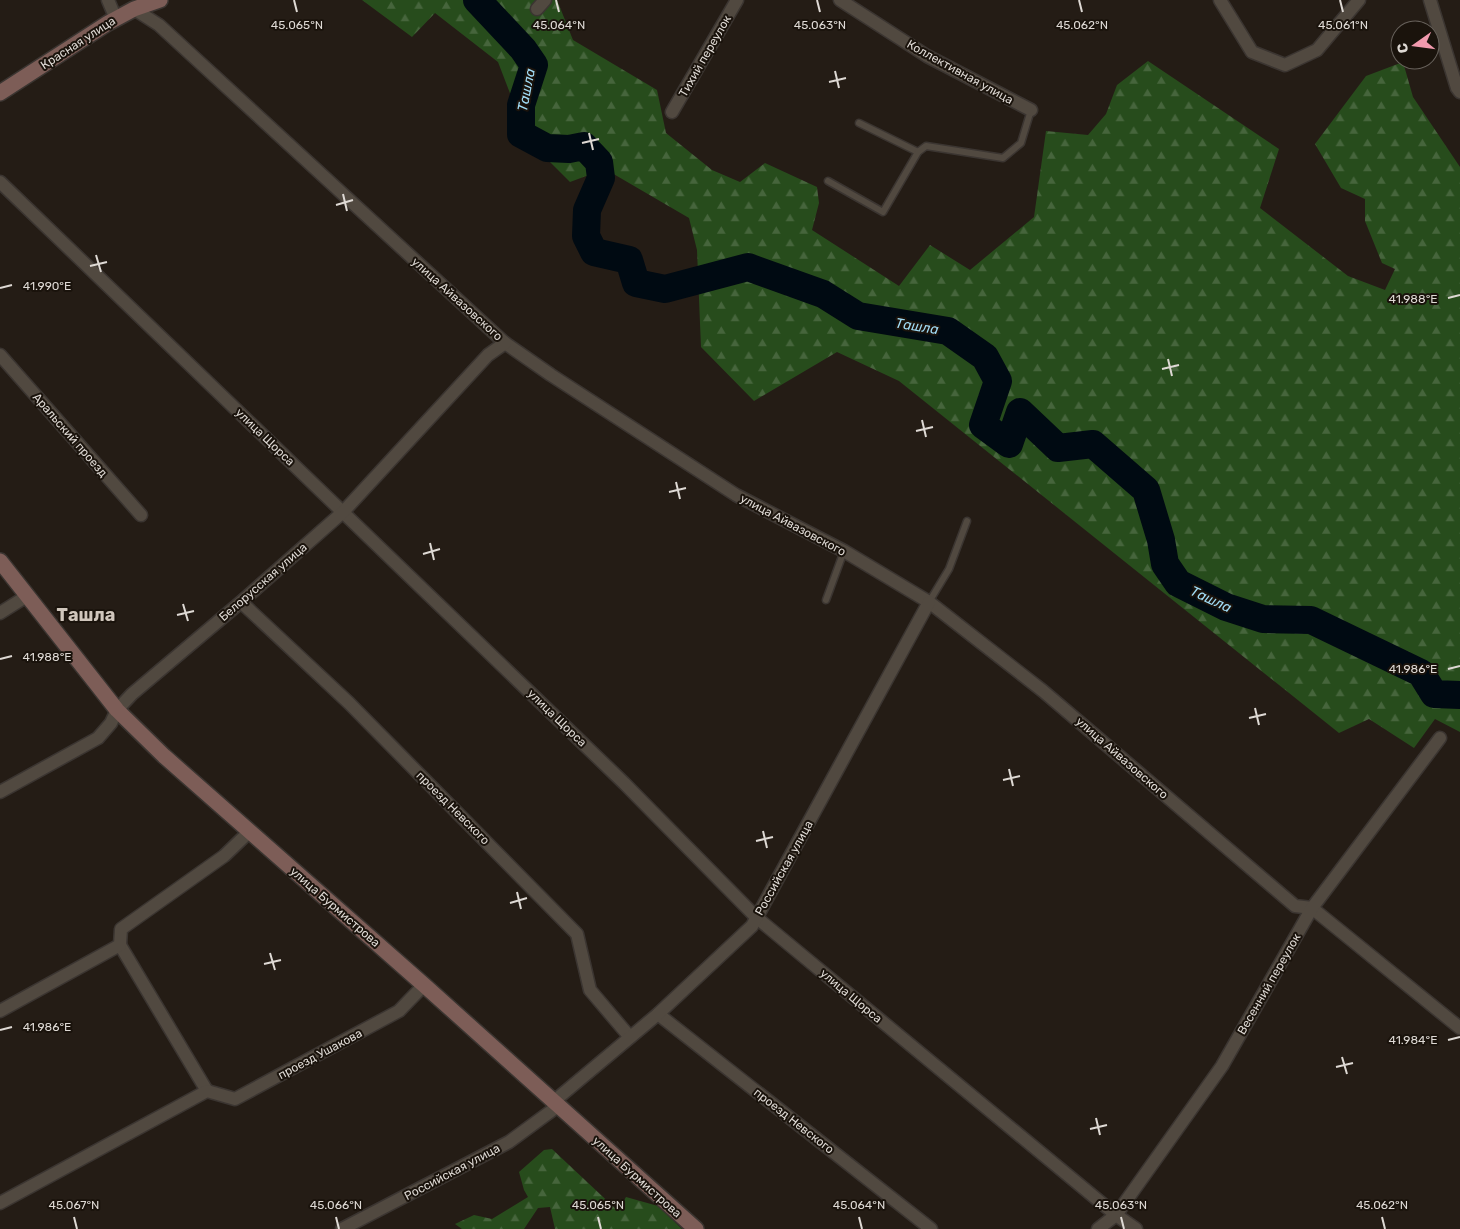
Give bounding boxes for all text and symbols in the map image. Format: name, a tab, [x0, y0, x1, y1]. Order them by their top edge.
street label: Тихий переулок	[676, 12, 734, 99]
street label: Красная улица	[38, 14, 118, 72]
text: 45.065°N	[271, 18, 323, 32]
text: 45.064°N	[533, 18, 585, 32]
text: 45.063°N	[794, 18, 846, 32]
text: 45.062°N	[1056, 18, 1108, 32]
text: 45.061°N	[1318, 18, 1368, 32]
north arrow	[1390, 20, 1440, 70]
street label: Коллективная улица	[904, 37, 1016, 107]
text: С	[1393, 41, 1412, 55]
water label: Ташла	[514, 67, 539, 113]
street label: улица Айвазовского	[409, 254, 505, 344]
text: 41.990°E	[23, 279, 71, 293]
text: 41.988°E	[1388, 292, 1438, 306]
water label: Ташла	[894, 315, 940, 338]
street label: Аральский проезд	[30, 390, 110, 480]
street label: улица Щорса	[233, 405, 297, 469]
street label: улица Айвазовского	[738, 491, 848, 559]
street label: Белорусская улица	[216, 540, 310, 624]
water label: Ташла	[1187, 583, 1234, 616]
district label: Ташла	[57, 604, 115, 626]
text: 41.988°E	[22, 650, 72, 664]
text: 41.986°E	[1389, 662, 1437, 676]
street label: улица Щорса	[525, 686, 589, 750]
street label: улица Айвазовского	[1073, 714, 1171, 802]
street label: проезд Невского	[413, 768, 493, 848]
street label: Российская улица	[752, 818, 816, 918]
street label: улица Бурмистрова	[287, 864, 383, 950]
street label: Весенний переулок	[1234, 931, 1304, 1037]
street label: улица Щорса	[817, 966, 885, 1026]
text: 41.986°E	[23, 1020, 71, 1034]
street label: проезд Ушакова	[276, 1026, 364, 1082]
text: 41.984°E	[1389, 1033, 1437, 1047]
street label: проезд Невского	[751, 1085, 837, 1157]
street label: улица Бурмистрова	[590, 1133, 684, 1221]
street label: Российская улица	[402, 1141, 502, 1203]
text: 45.067°N	[49, 1198, 99, 1212]
text: 45.066°N	[310, 1198, 362, 1212]
text: 45.065°N	[572, 1198, 624, 1212]
text: 45.064°N	[833, 1198, 885, 1212]
text: 45.063°N	[1095, 1198, 1147, 1212]
text: 45.062°N	[1356, 1198, 1408, 1212]

